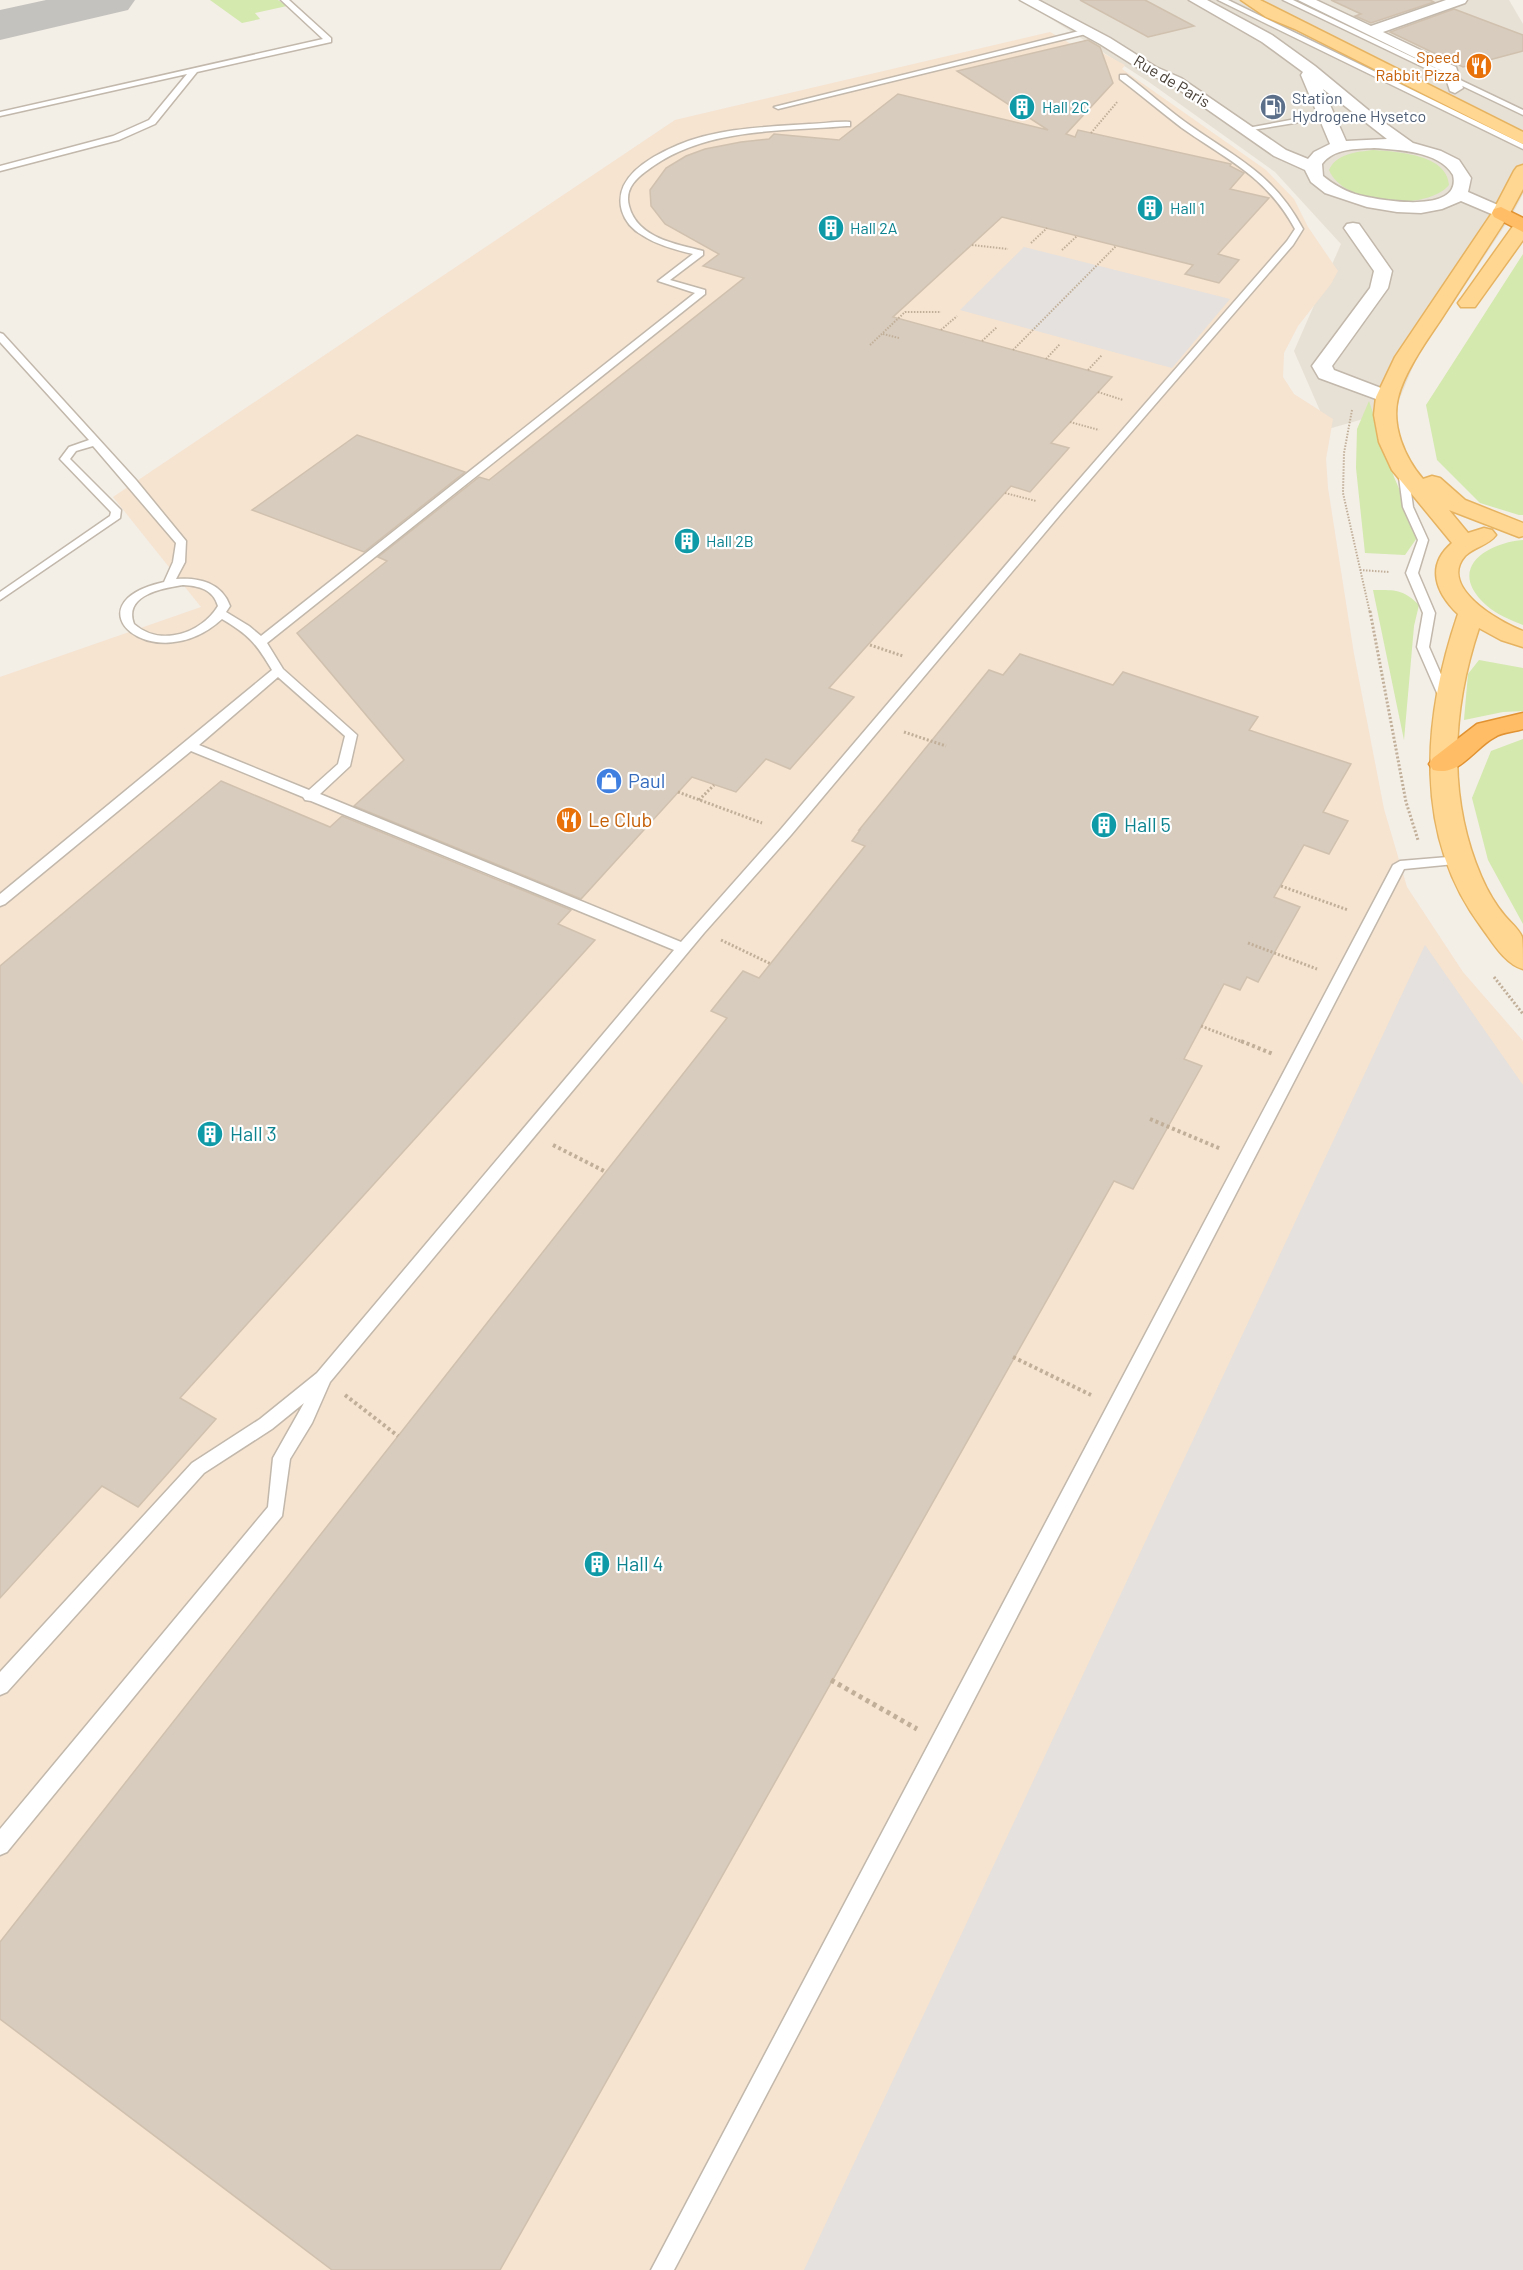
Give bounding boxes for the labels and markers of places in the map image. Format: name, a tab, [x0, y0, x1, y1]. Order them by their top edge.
place label: Speed Rabbit Pizza	[1376, 47, 1460, 84]
restaurant icon: Speed Rabbit Pizza	[1464, 51, 1494, 81]
place label: Station Hydrogene Hysetco	[1292, 88, 1426, 125]
building icon: Hall 2C	[1007, 92, 1037, 122]
fuel station icon: Station Hydrogene Hysetco	[1258, 92, 1288, 122]
place label: Hall 2C	[1042, 97, 1090, 116]
building icon: Hall 1	[1135, 193, 1165, 223]
place label: Hall 1	[1170, 198, 1205, 217]
building icon: Hall 2A	[816, 213, 846, 243]
place label: Hall 2A	[850, 218, 898, 237]
building icon: Hall 2B	[672, 526, 702, 556]
place label: Hall 2B	[706, 531, 754, 550]
shop icon: Paul	[594, 766, 624, 796]
place label: Paul	[628, 768, 665, 792]
restaurant icon: Le Club	[554, 805, 584, 835]
place label: Le Club	[588, 807, 652, 831]
building icon: Hall 5	[1089, 810, 1119, 840]
place label: Hall 5	[1124, 812, 1171, 836]
building icon: Hall 3	[195, 1119, 225, 1149]
place label: Hall 3	[230, 1121, 277, 1145]
building icon: Hall 4	[582, 1549, 612, 1579]
place label: Hall 4	[616, 1551, 664, 1575]

